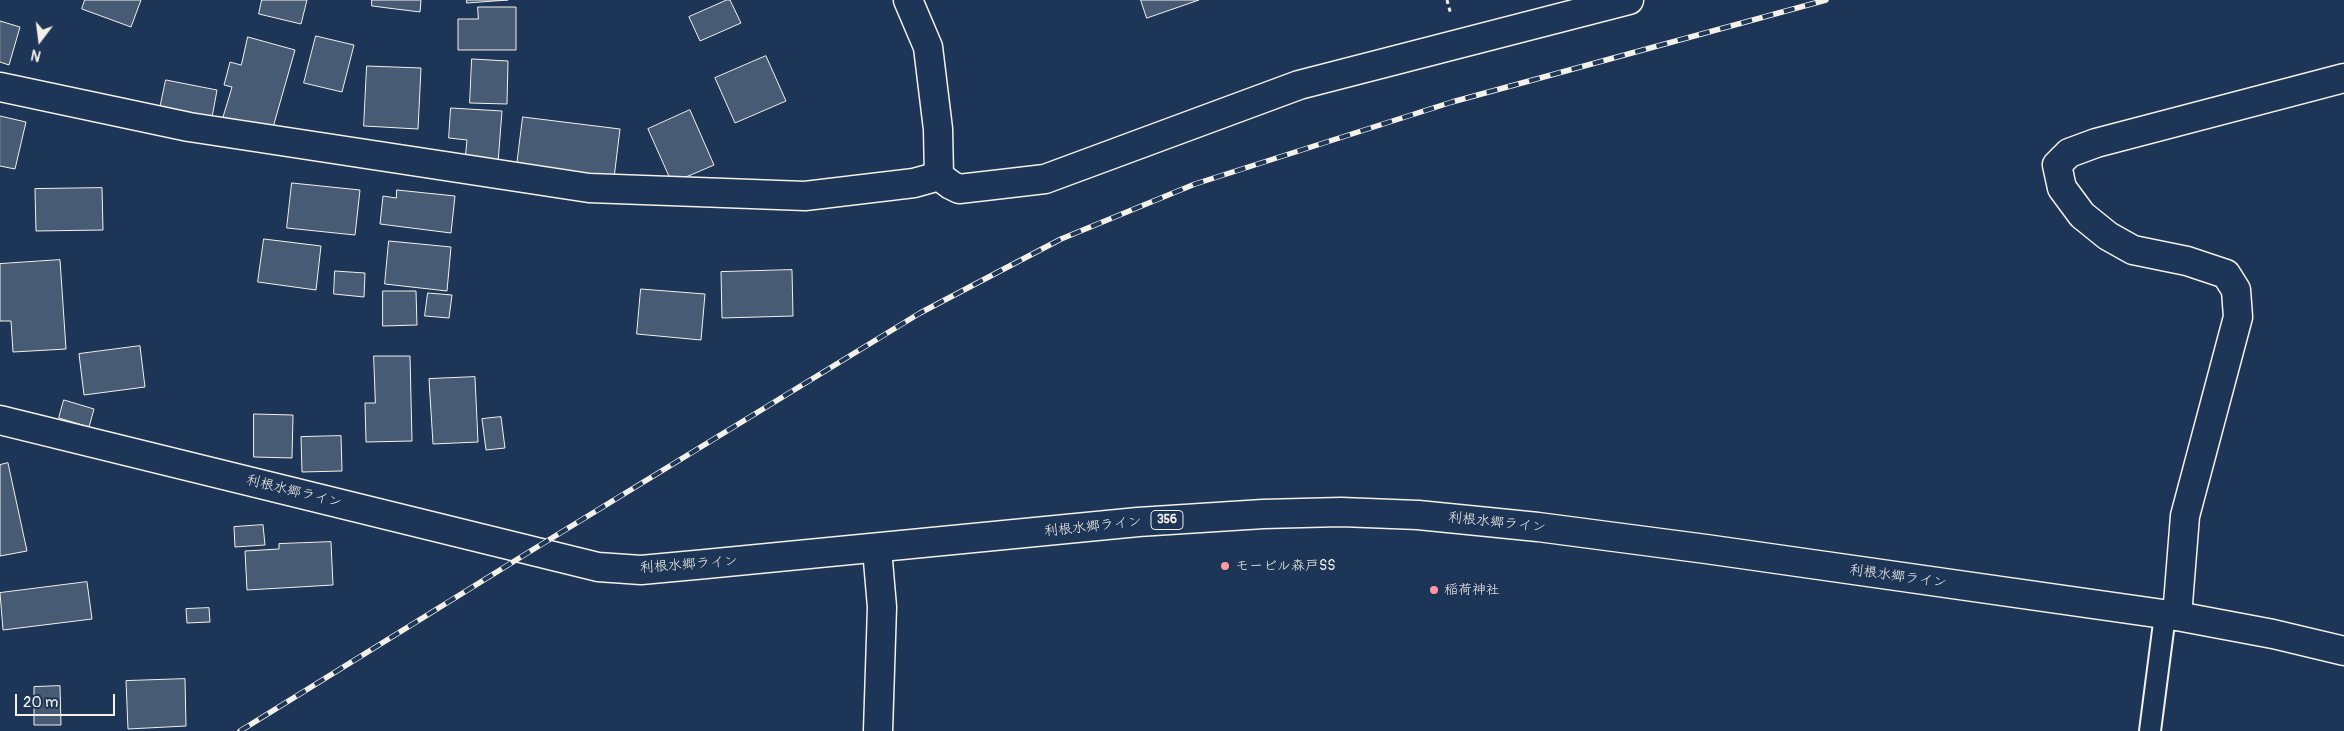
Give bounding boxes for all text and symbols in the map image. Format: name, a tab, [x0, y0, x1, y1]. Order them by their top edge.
north arrow	[15, 15, 65, 65]
text: N	[29, 46, 43, 64]
street label: 利根水郷ライン	[244, 472, 344, 512]
road number: 356	[1151, 510, 1183, 530]
street label: 利根水郷ライン	[1447, 510, 1547, 536]
street label: 利根水郷ライン	[1043, 514, 1143, 540]
street label: 利根水郷ライン	[640, 553, 738, 577]
place label: モービル森戸SS	[1235, 558, 1335, 574]
marker: モービル森戸SS	[1219, 560, 1231, 572]
street label: 利根水郷ライン	[1848, 562, 1948, 592]
place label: 稲荷神社	[1444, 582, 1500, 598]
marker: 稲荷神社	[1428, 584, 1440, 596]
scale bar	[18, 684, 118, 716]
text: 20 m	[23, 693, 58, 712]

